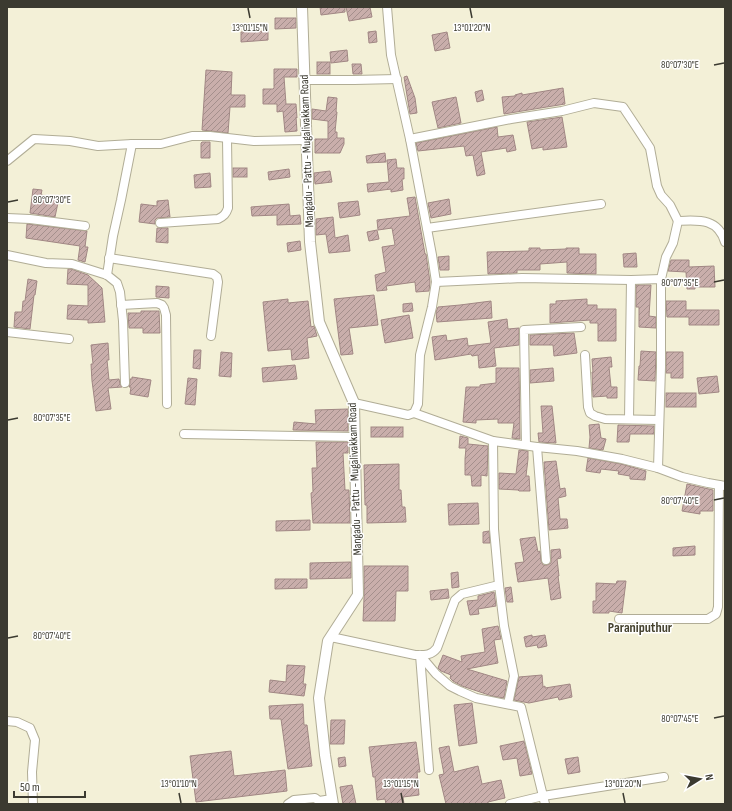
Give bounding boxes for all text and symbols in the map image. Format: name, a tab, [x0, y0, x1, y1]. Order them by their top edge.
text: 13°01'15"N	[232, 22, 268, 34]
text: 13°01'20"N	[454, 22, 490, 34]
text: 80°07'30"E	[661, 59, 699, 71]
street label: Mangadu - Pattu - Mugalivakkam Road	[297, 74, 317, 228]
text: 80°07'30"E	[33, 194, 71, 206]
text: 80°07'35"E	[661, 277, 699, 289]
street label: Mangadu - Pattu - Mugalivakkam Road	[345, 402, 365, 556]
text: 80°07'35"E	[33, 412, 71, 424]
text: 80°07'40"E	[661, 495, 699, 507]
district label: Paraniputhur	[608, 619, 673, 636]
text: 80°07'40"E	[33, 630, 71, 642]
text: 80°07'45"E	[661, 713, 699, 725]
north arrow	[680, 759, 720, 799]
scale bar	[14, 773, 85, 799]
text: N	[702, 773, 716, 781]
text: 13°01'10"N	[161, 778, 197, 790]
text: 13°01'15"N	[383, 778, 419, 790]
text: 13°01'20"N	[605, 778, 641, 790]
text: 50 m	[20, 780, 40, 795]

